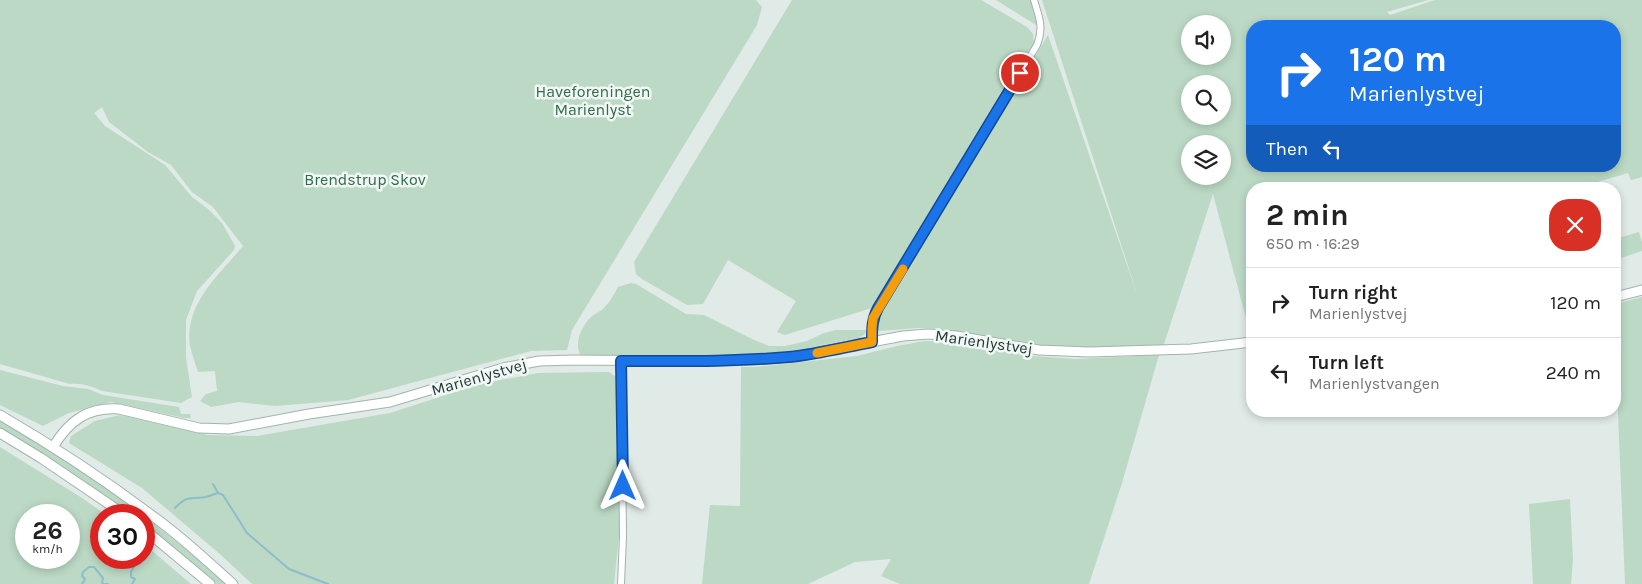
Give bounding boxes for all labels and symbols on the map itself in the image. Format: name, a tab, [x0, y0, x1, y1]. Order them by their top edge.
pin	[999, 52, 1041, 94]
park label: Haveforeningen Marienlyst	[536, 82, 650, 119]
park label: Brendstrup Skov	[304, 170, 426, 189]
street label: Marienlystvej	[934, 326, 1034, 358]
street label: Marienlystvej	[429, 354, 529, 400]
position arrow	[596, 459, 648, 511]
speed limit sign: 30	[90, 504, 155, 569]

